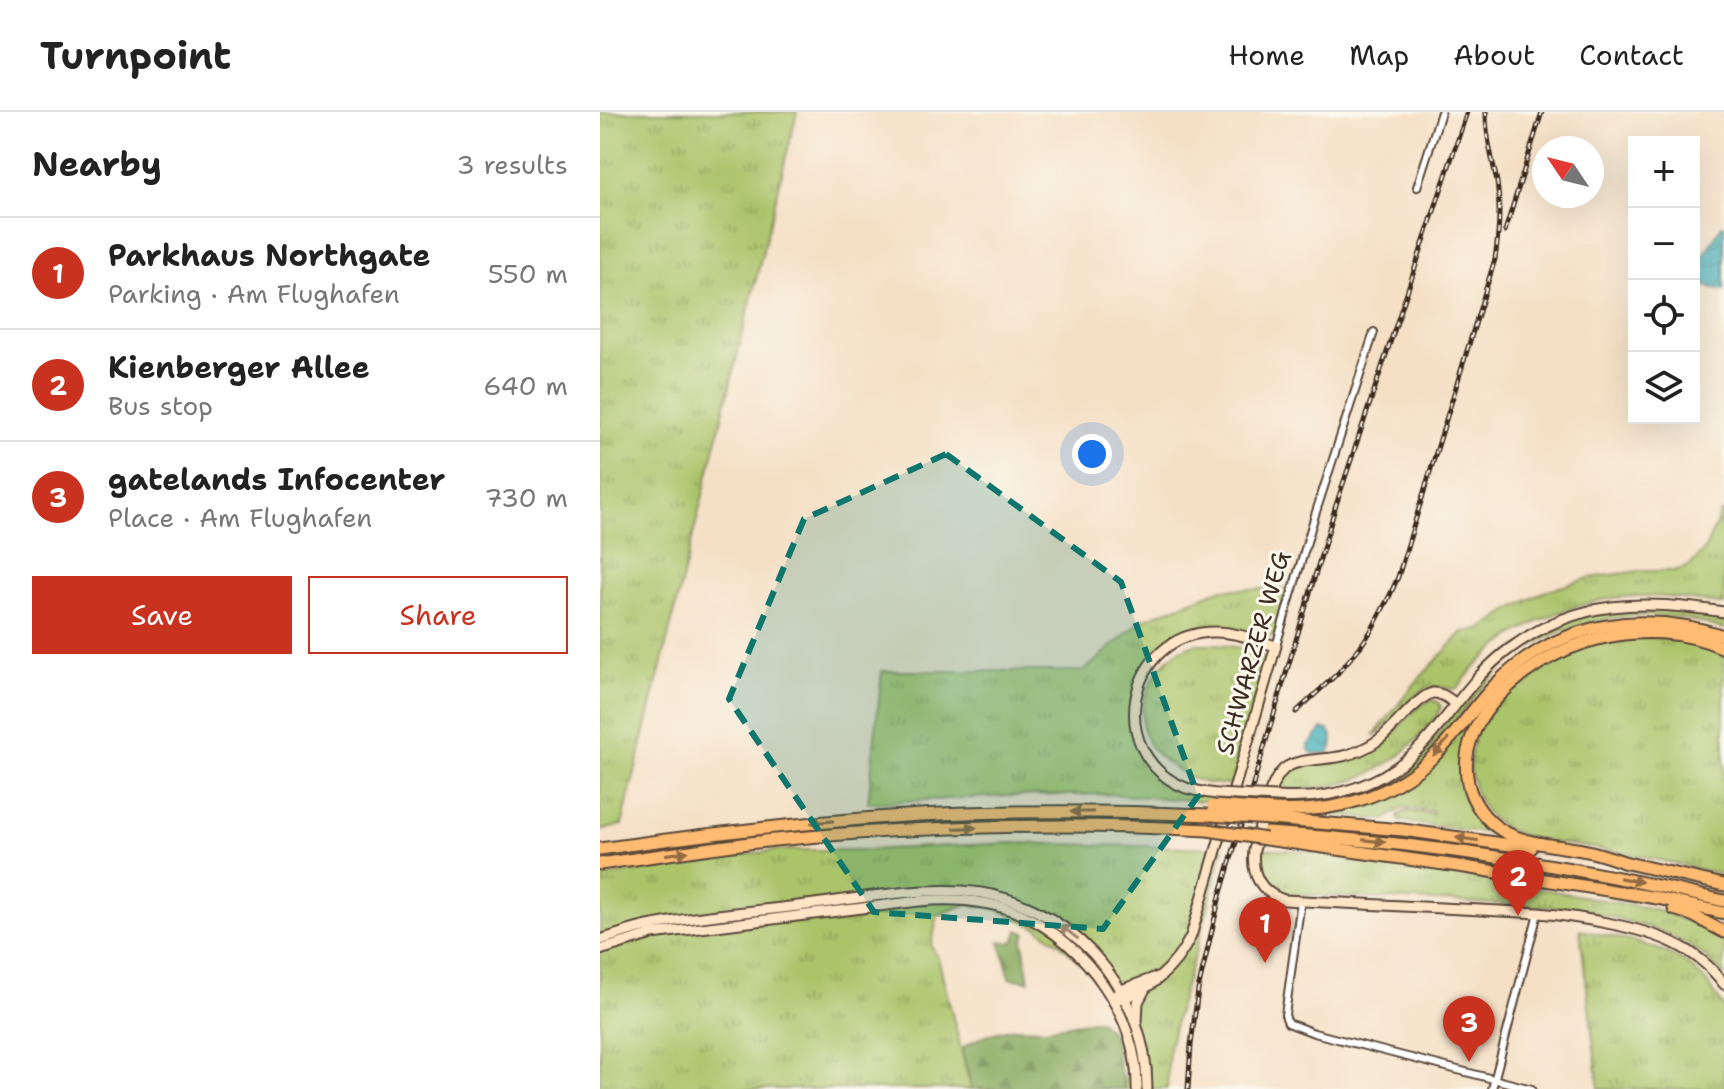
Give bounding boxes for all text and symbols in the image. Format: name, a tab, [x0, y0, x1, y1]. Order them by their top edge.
text: Turnpoint	[40, 30, 231, 81]
text: Home	[1228, 36, 1305, 74]
text: Map	[1349, 36, 1409, 74]
text: About	[1453, 36, 1535, 74]
text: Contact	[1579, 36, 1684, 74]
north arrow	[1532, 136, 1604, 208]
map controls	[1628, 136, 1700, 424]
button: +	[1628, 136, 1700, 208]
text: Nearby	[32, 141, 162, 187]
text: 3 results	[456, 147, 568, 182]
button: −	[1628, 208, 1700, 280]
text: Parkhaus Northgate	[108, 235, 431, 276]
text: 1	[52, 256, 64, 291]
text: 550 m	[488, 256, 568, 291]
text: Parking · Am Flughafen	[108, 276, 400, 311]
button: locate	[1628, 280, 1700, 352]
text: Kienberger Allee	[108, 347, 370, 388]
button: layers	[1628, 352, 1700, 424]
text: 2	[49, 368, 67, 403]
text: 640 m	[483, 368, 568, 403]
text: Bus stop	[108, 388, 213, 423]
your location	[1072, 434, 1112, 474]
text: gatelands Infocenter	[108, 459, 445, 500]
text: 3	[49, 480, 67, 515]
text: 730 m	[484, 480, 568, 515]
text: Place · Am Flughafen	[108, 500, 372, 535]
street label: SCHWARZER WEG	[1209, 548, 1297, 758]
button: Save	[32, 576, 292, 654]
button: Share	[308, 576, 568, 654]
one-way arrow	[1433, 737, 1451, 756]
one-way arrow	[1069, 806, 1094, 818]
one-way arrow	[809, 816, 834, 829]
one-way arrow	[953, 821, 978, 834]
one-way arrow	[1454, 832, 1479, 845]
one-way arrow	[1362, 835, 1387, 848]
one-way arrow	[665, 846, 690, 859]
pin: 2	[1492, 850, 1544, 916]
one-way arrow	[1619, 875, 1644, 887]
pin: 1	[1239, 897, 1291, 963]
one-way arrow	[1059, 924, 1079, 940]
pin: 3	[1443, 996, 1495, 1062]

